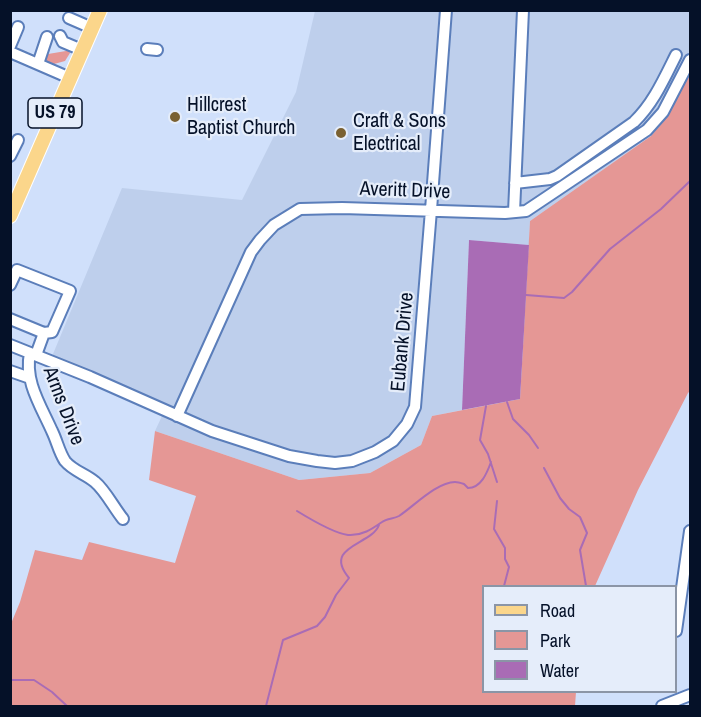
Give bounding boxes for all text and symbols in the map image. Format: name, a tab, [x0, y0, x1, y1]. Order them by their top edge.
place label: Hillcrest Baptist Church	[187, 94, 295, 141]
road number: US 79	[28, 98, 82, 128]
marker: Hillcrest Baptist Church	[168, 110, 182, 124]
place label: Craft & Sons Electrical	[353, 110, 446, 157]
marker: Craft & Sons Electrical	[334, 126, 348, 140]
street label: Averitt Drive	[359, 177, 451, 205]
street label: Eubank Drive	[387, 291, 419, 393]
street label: Arms Drive	[37, 363, 89, 449]
legend	[482, 585, 677, 693]
text: Road	[540, 598, 575, 623]
text: Park	[540, 628, 570, 653]
text: Water	[540, 658, 579, 683]

